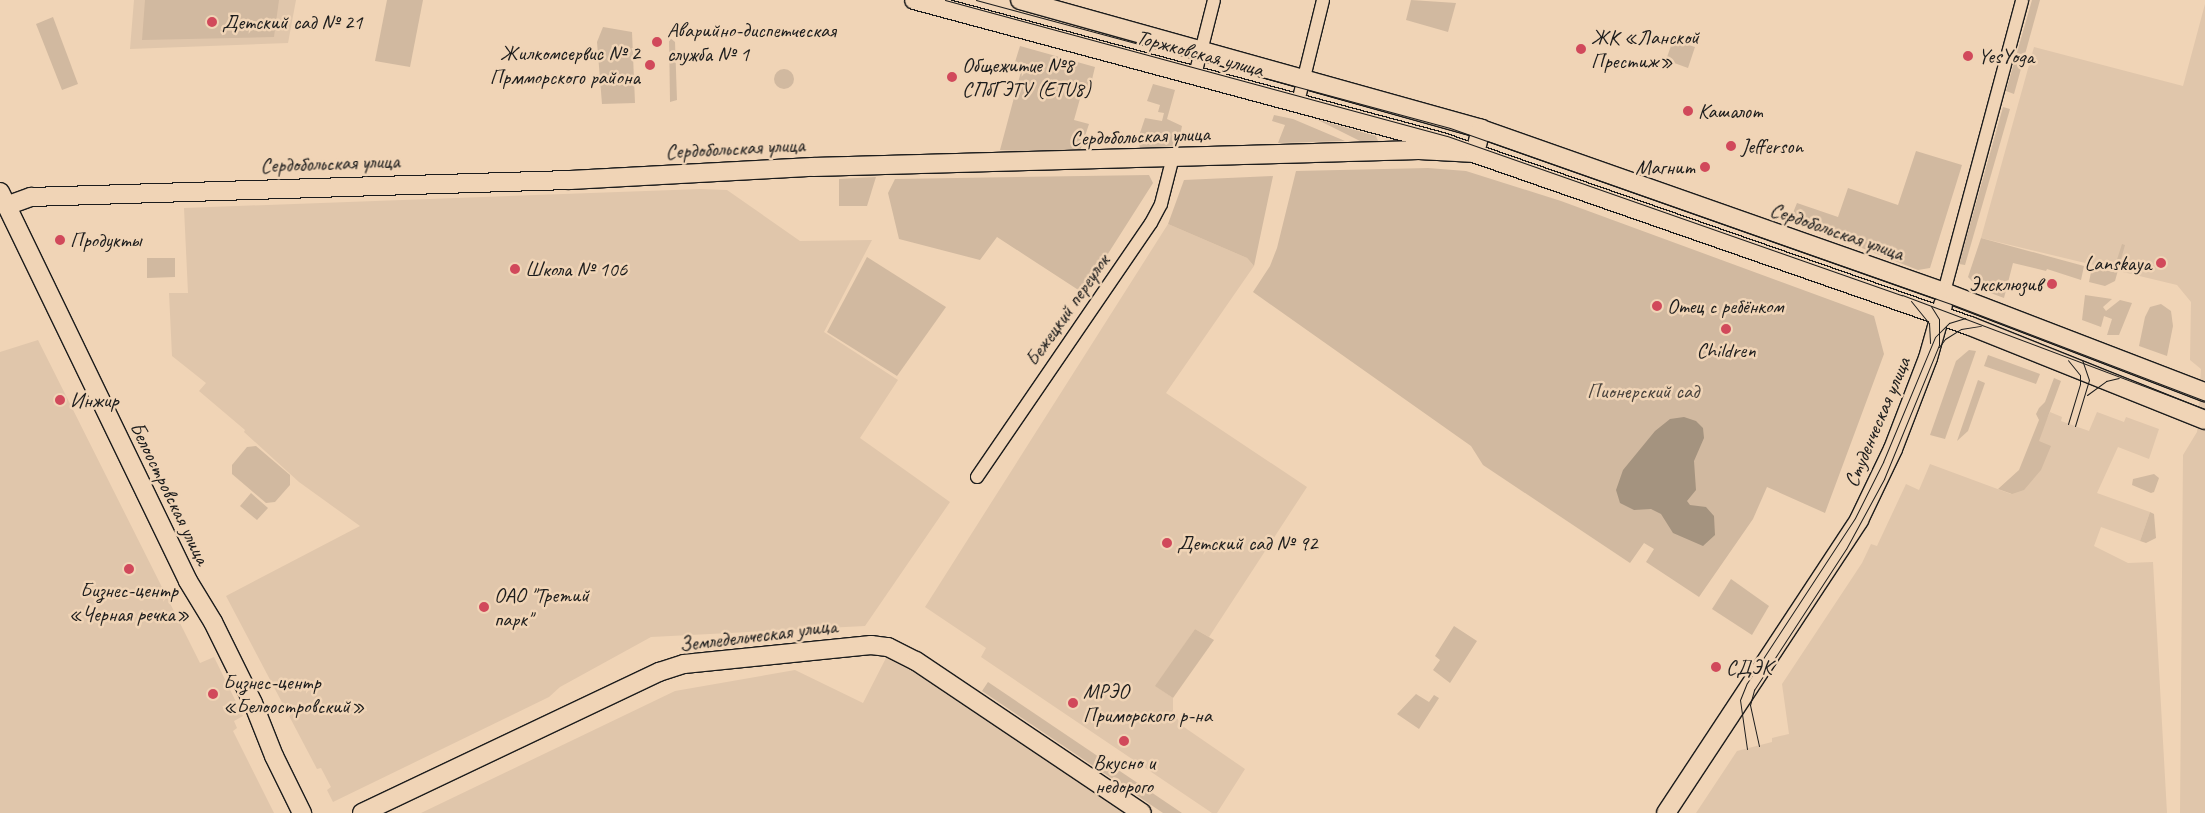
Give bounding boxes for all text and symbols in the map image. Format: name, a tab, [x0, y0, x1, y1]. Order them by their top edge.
place label: Детский сад № 21	[222, 9, 363, 35]
marker: Детский сад № 21	[206, 16, 218, 28]
place label: Аварийно-диспетческая служба № 1	[667, 17, 836, 67]
street label: Торжковская улица	[1133, 24, 1267, 82]
place label: ЖК «Ланской Престиж»	[1591, 24, 1699, 74]
marker: Аварийно-диспетческая служба № 1	[651, 36, 663, 48]
place label: Жилкомсервис № 2 Прмморского района	[490, 40, 640, 90]
marker: ЖК «Ланской Престиж»	[1575, 43, 1587, 55]
place label: YesYoga	[1978, 43, 2034, 69]
marker: YesYoga	[1962, 50, 1974, 62]
place label: Общежитие №8 СПбГЭТУ (ETU8)	[962, 52, 1091, 102]
marker: Жилкомсервис № 2 Прмморского района	[644, 59, 656, 71]
marker: Общежитие №8 СПбГЭТУ (ETU8)	[946, 71, 958, 83]
place label: Кашалот	[1698, 98, 1763, 124]
marker: Кашалот	[1682, 105, 1694, 117]
street label: Сердобольская улица	[1069, 121, 1211, 151]
street label: Сердобольская улица	[663, 132, 807, 164]
place label: Jefferson	[1741, 133, 1803, 159]
marker: Jefferson	[1725, 140, 1737, 152]
street label: Сердобольская улица	[259, 148, 401, 178]
place label: Магнит	[1635, 154, 1695, 180]
marker: Магнит	[1699, 161, 1711, 173]
street label: Сердобольская улица	[1766, 196, 1908, 266]
place label: Продукты	[70, 227, 141, 253]
marker: Продукты	[54, 234, 66, 246]
street label: Бежецкий переулок	[1019, 249, 1115, 371]
place label: Lanskaya	[2084, 250, 2151, 276]
place label: Школа № 106	[525, 256, 627, 282]
marker: Lanskaya	[2155, 257, 2167, 269]
marker: Школа № 106	[509, 263, 521, 275]
place label: Эксклюзив	[1969, 271, 2042, 297]
marker: Эксклюзив	[2046, 278, 2058, 290]
place label: Отец с ребёнком	[1667, 293, 1783, 319]
marker: Отец с ребёнком	[1651, 300, 1663, 312]
marker: Children	[1720, 323, 1732, 335]
place label: Children	[1696, 337, 1756, 363]
street label: Студенческая улица	[1838, 353, 1916, 491]
park label: Пионерский сад	[1587, 378, 1699, 404]
place label: Инжир	[70, 387, 118, 413]
marker: Инжир	[54, 394, 66, 406]
street label: Белоостровская улица	[124, 417, 216, 569]
place label: Детский сад № 92	[1177, 530, 1318, 556]
marker: Детский сад № 92	[1161, 537, 1173, 549]
marker: Бизнес-центр «Черная речка»	[123, 563, 135, 575]
place label: Бизнес-центр «Черная речка»	[68, 577, 190, 627]
place label: ОАО "Третий парк"	[494, 582, 589, 632]
marker: ОАО "Третий парк"	[478, 601, 490, 613]
street label: Земледельческая улица	[678, 613, 838, 657]
place label: СДЭК	[1726, 654, 1772, 680]
marker: СДЭК	[1710, 661, 1722, 673]
place label: Бизнес-центр «Белоостровский»	[223, 669, 365, 719]
place label: МРЭО Приморского р-на	[1083, 678, 1212, 728]
marker: Бизнес-центр «Белоостровский»	[207, 688, 219, 700]
marker: МРЭО Приморского р-на	[1067, 697, 1079, 709]
marker: Вкусно и недорого	[1118, 735, 1130, 747]
place label: Вкусно и недорого	[1093, 749, 1155, 799]

